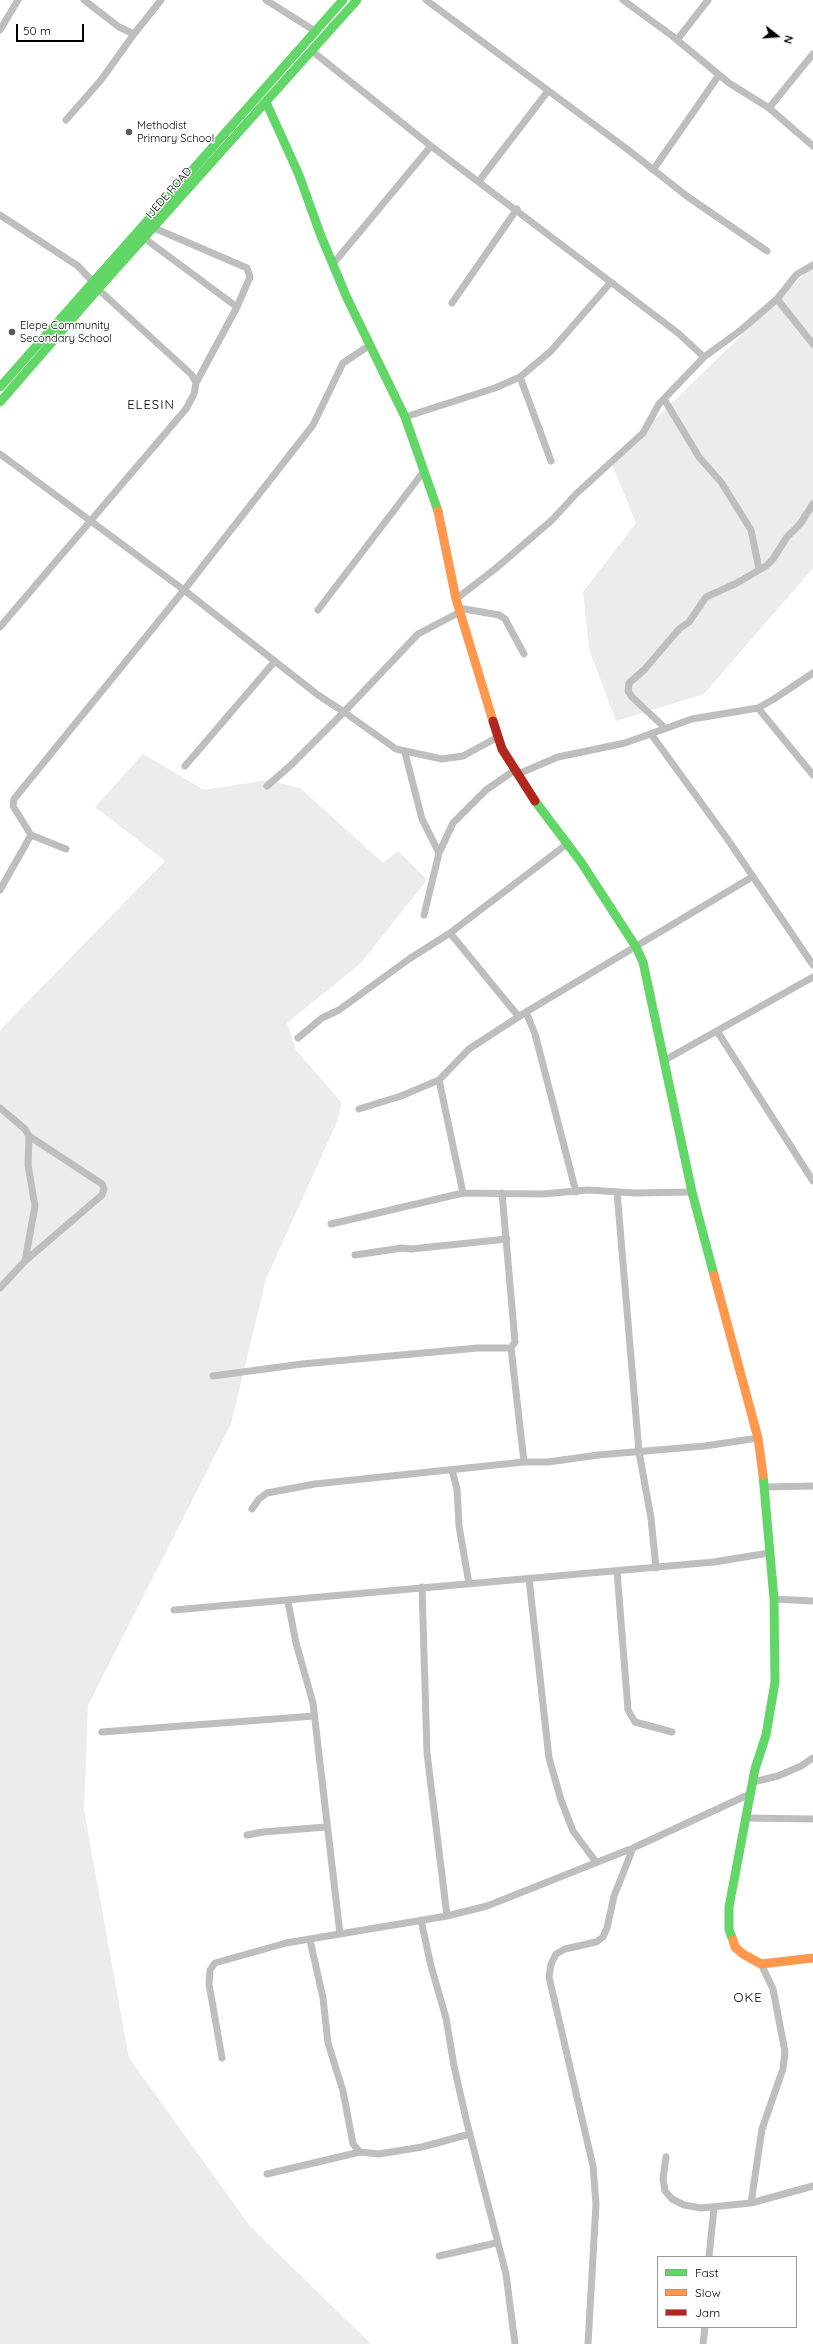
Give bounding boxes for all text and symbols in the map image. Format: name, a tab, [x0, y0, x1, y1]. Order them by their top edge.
scale bar	[18, 16, 86, 42]
north arrow	[757, 16, 797, 56]
text: 50 m	[23, 23, 51, 38]
text: N	[781, 34, 796, 45]
place label: Methodist Primary School	[137, 119, 214, 145]
marker: Methodist Primary School	[124, 127, 134, 137]
street label: IJEDE ROAD	[143, 165, 195, 221]
place label: Elepe Community Secondary School	[20, 319, 112, 345]
marker: Elepe Community Secondary School	[7, 327, 17, 337]
district label: ELESIN	[127, 397, 175, 413]
district label: OKE	[733, 1990, 763, 2006]
legend	[657, 2256, 797, 2328]
text: Fast	[695, 2265, 719, 2280]
text: Slow	[695, 2285, 721, 2300]
text: Jam	[695, 2305, 720, 2320]

